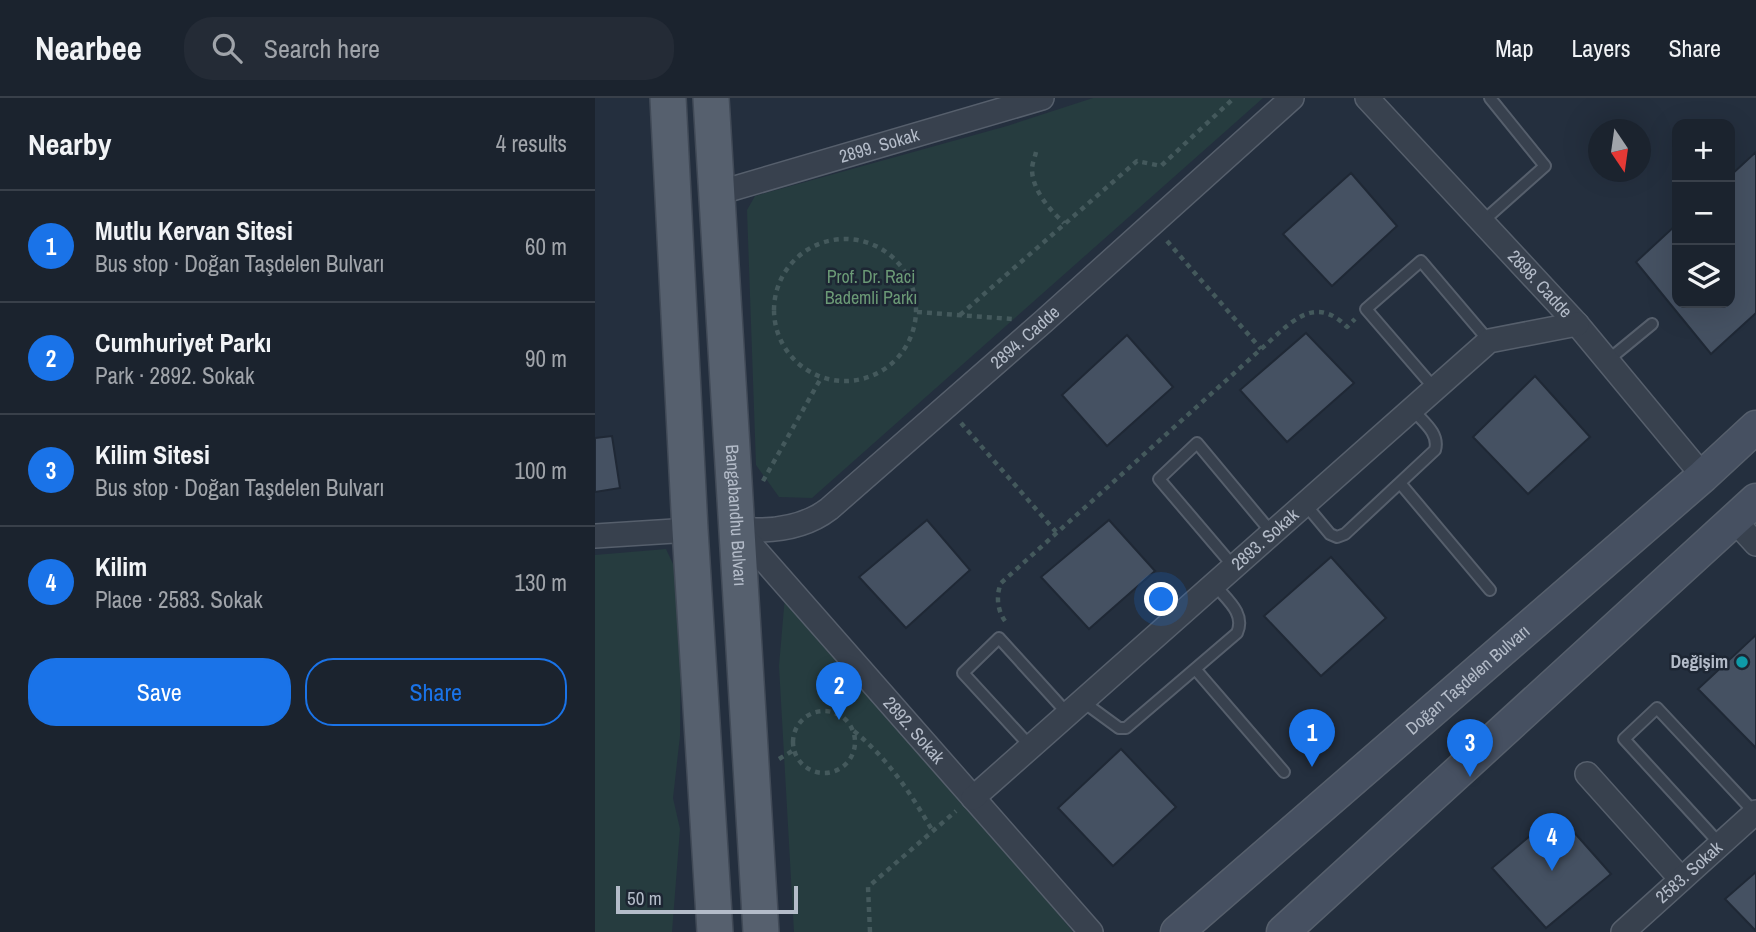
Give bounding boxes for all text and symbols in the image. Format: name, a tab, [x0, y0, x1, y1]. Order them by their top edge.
search box	[184, 17, 674, 80]
text: Nearbee	[35, 26, 142, 70]
icon: search	[208, 29, 246, 67]
text: Search here	[264, 31, 380, 66]
text: Map	[1495, 32, 1533, 64]
text: Layers	[1571, 32, 1630, 64]
text: Share	[1668, 32, 1721, 64]
north arrow	[1588, 119, 1651, 182]
map controls	[1672, 119, 1735, 308]
button: +	[1672, 119, 1735, 182]
street label: 2899. Sokak	[836, 122, 923, 169]
text: Nearby	[28, 124, 111, 164]
text: 4 results	[496, 128, 567, 159]
button: −	[1672, 182, 1735, 245]
text: Mutlu Kervan Sitesi	[95, 213, 293, 248]
text: 1	[46, 231, 56, 262]
text: 60 m	[525, 231, 567, 262]
street label: 2898. Cadde	[1502, 244, 1578, 323]
button: layers	[1672, 245, 1735, 308]
text: Bus stop · Doğan Taşdelen Bulvarı	[95, 248, 384, 279]
park label: Prof. Dr. Raci Bademli Parkı	[825, 264, 917, 310]
street label: 2894. Cadde	[985, 300, 1065, 374]
text: Cumhuriyet Parkı	[95, 325, 272, 360]
text: 2	[46, 343, 56, 374]
text: 90 m	[525, 343, 567, 374]
text: Park · 2892. Sokak	[95, 360, 254, 391]
text: Kilim Sitesi	[95, 437, 210, 472]
street label: Bangabandhu Bulvarı	[720, 444, 753, 587]
text: 3	[46, 455, 56, 486]
text: 100 m	[515, 455, 567, 486]
text: Bus stop · Doğan Taşdelen Bulvarı	[95, 472, 384, 503]
street label: 2893. Sokak	[1226, 502, 1304, 576]
text: Kilim	[95, 549, 147, 584]
text: 4	[46, 567, 56, 598]
text: 130 m	[515, 567, 567, 598]
your location	[1144, 582, 1178, 616]
text: Place · 2583. Sokak	[95, 584, 263, 615]
street label: Doğan Taşdelen Bulvarı	[1400, 619, 1535, 740]
place label: Değişim	[1671, 649, 1728, 674]
marker: Değişim	[1734, 654, 1750, 670]
button: Save	[28, 658, 291, 726]
button: Share	[305, 658, 567, 726]
pin: 2	[816, 662, 862, 720]
street label: 2892. Sokak	[878, 691, 951, 770]
pin: 1	[1289, 709, 1335, 767]
pin: 3	[1447, 719, 1493, 777]
pin: 4	[1529, 813, 1575, 871]
street label: 2583. Sokak	[1650, 835, 1728, 909]
scale bar	[616, 883, 798, 915]
text: 50 m	[627, 885, 662, 911]

